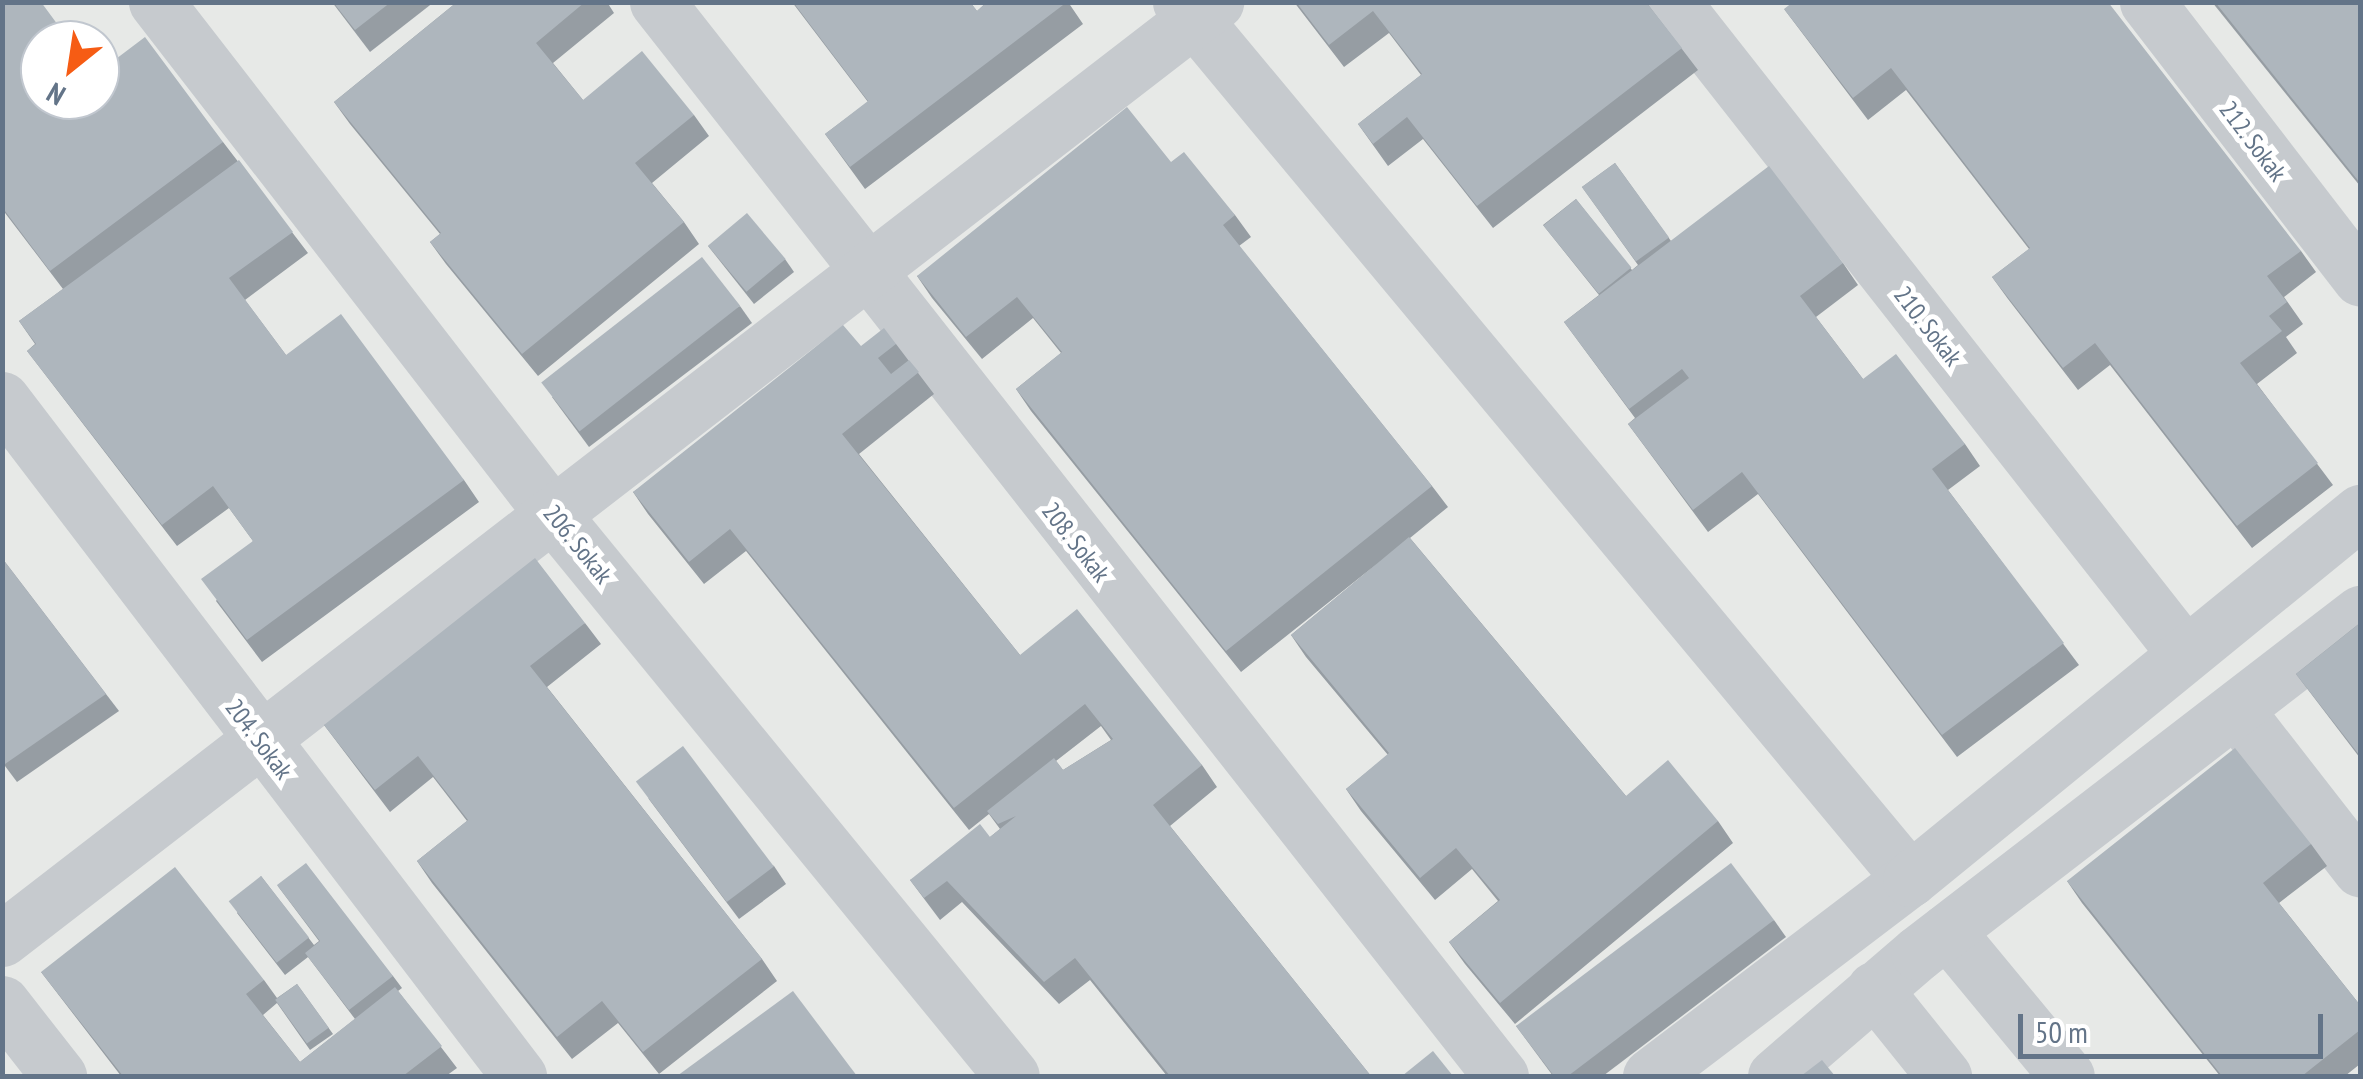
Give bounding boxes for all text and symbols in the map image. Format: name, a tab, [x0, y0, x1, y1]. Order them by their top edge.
north arrow	[20, 20, 120, 120]
text: N	[40, 75, 72, 114]
street label: 212. Sokak	[2213, 94, 2293, 188]
street label: 210. Sokak	[1887, 280, 1969, 372]
street label: 208. Sokak	[1035, 496, 1117, 588]
street label: 206. Sokak	[537, 498, 619, 590]
street label: 204. Sokak	[219, 692, 299, 786]
scale bar	[2023, 994, 2328, 1056]
text: 50 m	[2035, 1012, 2088, 1051]

